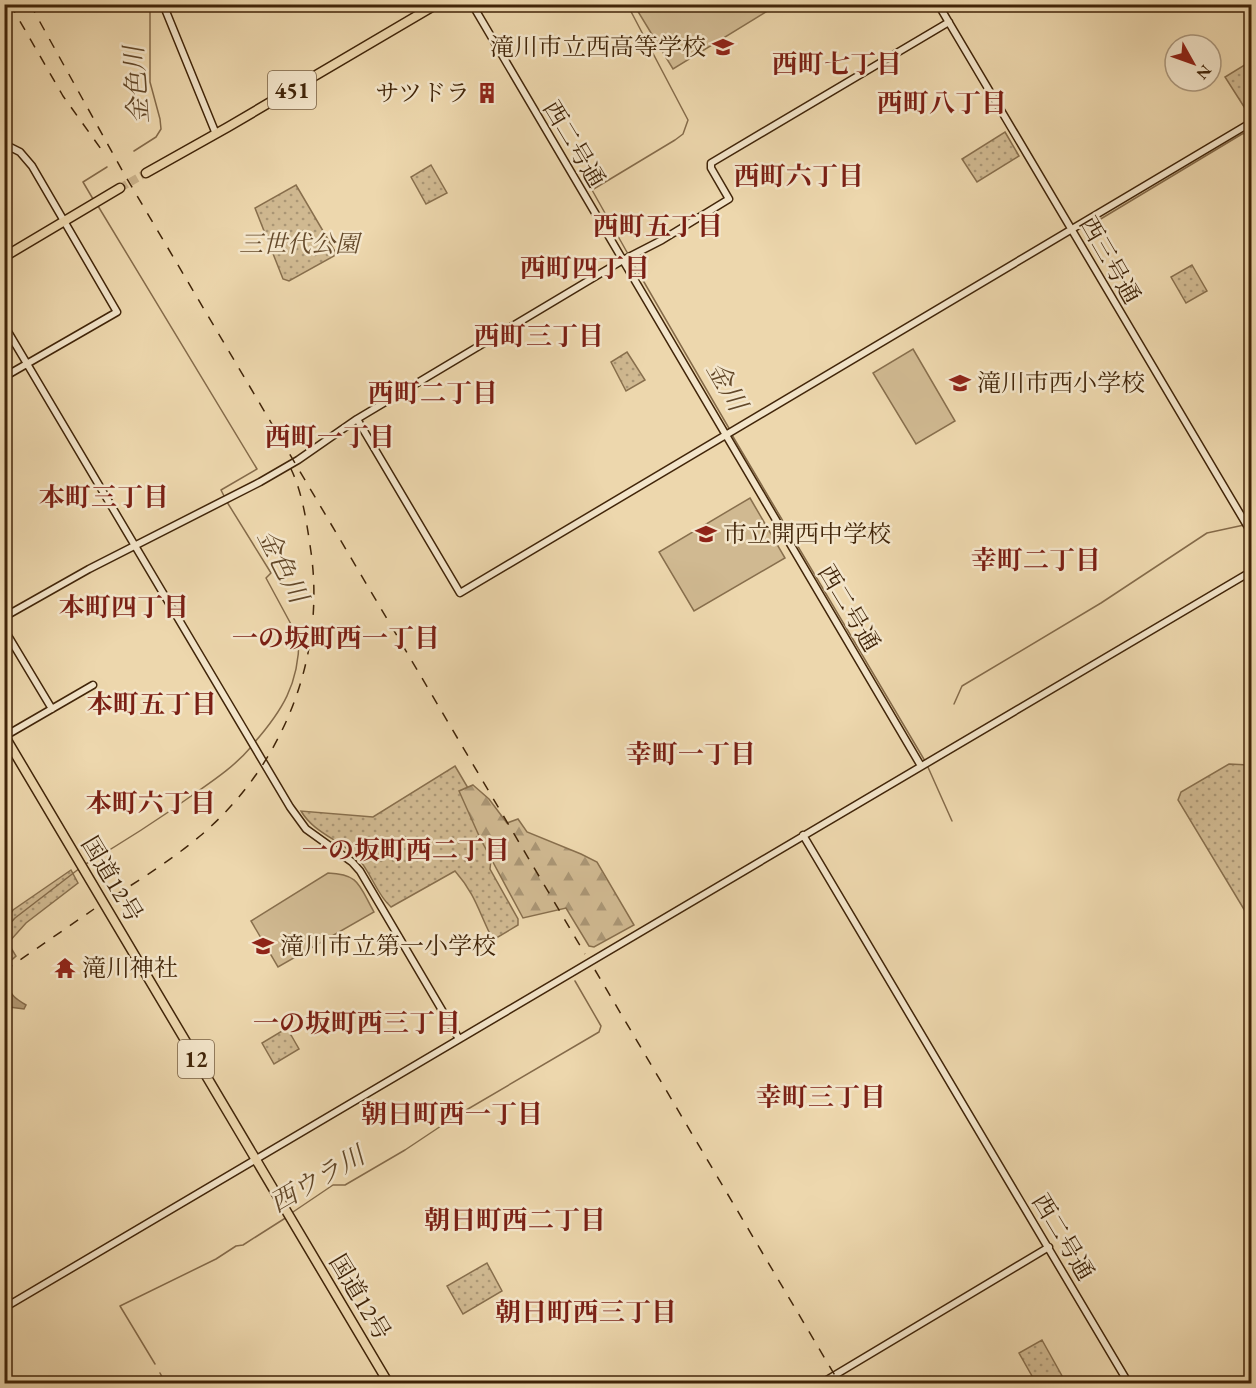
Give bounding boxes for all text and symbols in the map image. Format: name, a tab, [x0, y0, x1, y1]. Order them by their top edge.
place label: 滝川市立西高等学校	[490, 31, 706, 62]
north arrow	[1163, 33, 1223, 93]
school or university icon: 滝川市立西高等学校	[711, 35, 735, 59]
water label: 金色川	[116, 42, 156, 125]
district label: 西町七丁目	[772, 47, 902, 81]
text: N	[1192, 61, 1216, 84]
road number: 451	[268, 71, 316, 109]
place label: サツドラ	[375, 77, 470, 108]
building icon: サツドラ	[475, 81, 499, 105]
district label: 西町八丁目	[877, 86, 1007, 120]
street label: 西二号通	[536, 95, 612, 193]
district label: 西町六丁目	[734, 159, 864, 193]
district label: 西町五丁目	[593, 209, 723, 243]
street label: 西三号通	[1073, 210, 1148, 309]
park label: 三世代公園	[239, 228, 363, 259]
district label: 西町四丁目	[520, 251, 650, 285]
district label: 西町三丁目	[474, 319, 604, 353]
water label: 金川	[699, 355, 756, 420]
place label: 滝川市西小学校	[977, 367, 1145, 398]
school or university icon: 滝川市西小学校	[948, 371, 972, 395]
district label: 西町二丁目	[368, 376, 498, 410]
district label: 西町一丁目	[265, 420, 395, 454]
district label: 本町三丁目	[39, 480, 169, 514]
place label: 市立開西中学校	[723, 518, 891, 549]
school or university icon: 市立開西中学校	[694, 522, 718, 546]
water label: 金色川	[250, 524, 317, 611]
district label: 幸町二丁目	[971, 543, 1101, 577]
street label: 西二号通	[811, 559, 887, 657]
district label: 本町四丁目	[59, 590, 189, 624]
district label: 一の坂町西一丁目	[232, 621, 440, 655]
district label: 本町五丁目	[87, 687, 217, 721]
district label: 幸町一丁目	[626, 737, 756, 771]
district label: 本町六丁目	[86, 786, 216, 820]
street label: 国道12号	[75, 830, 150, 927]
district label: 一の坂町西二丁目	[302, 833, 510, 867]
place label: 滝川市立第一小学校	[280, 930, 496, 961]
school or university icon: 滝川市立第一小学校	[251, 934, 275, 958]
place label: 滝川神社	[82, 952, 178, 983]
temple icon: 滝川神社	[53, 956, 77, 980]
district label: 一の坂町西三丁目	[253, 1006, 461, 1040]
road number: 12	[178, 1040, 214, 1078]
district label: 幸町三丁目	[756, 1080, 886, 1114]
district label: 朝日町西一丁目	[361, 1097, 543, 1131]
water label: 西ウラ川	[263, 1137, 373, 1220]
street label: 西二号通	[1025, 1188, 1101, 1286]
district label: 朝日町西二丁目	[424, 1203, 606, 1237]
street label: 国道12号	[323, 1248, 398, 1345]
district label: 朝日町西三丁目	[495, 1295, 677, 1329]

